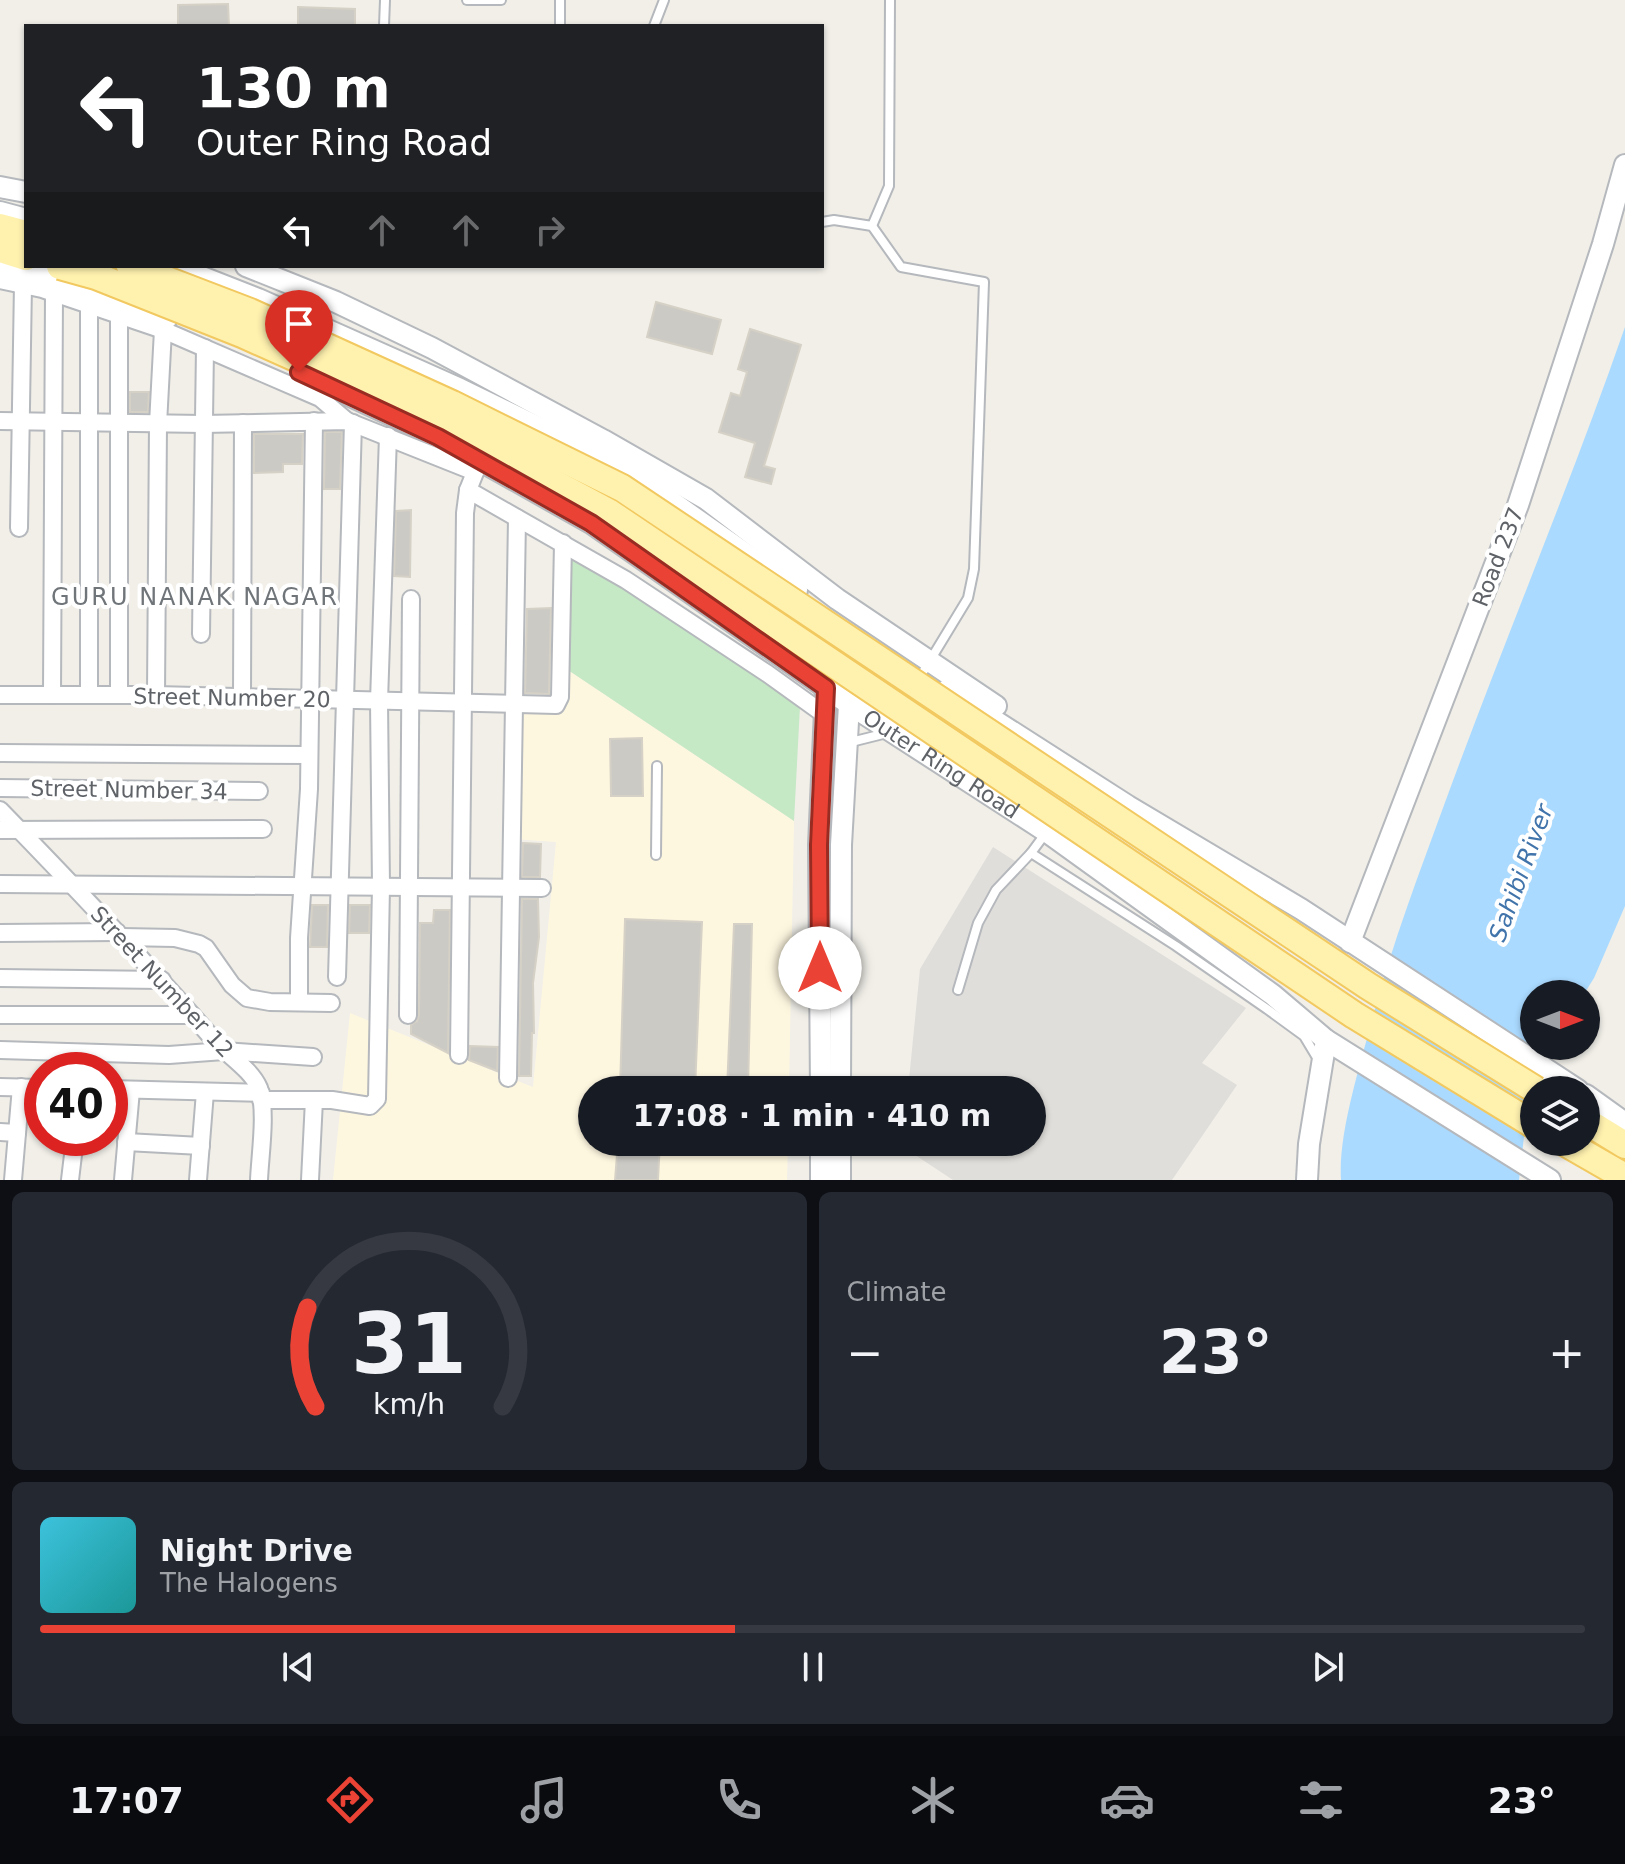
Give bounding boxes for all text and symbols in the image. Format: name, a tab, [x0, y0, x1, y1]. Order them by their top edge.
text: 130 m	[196, 55, 391, 120]
icon: left	[64, 56, 168, 160]
text: Outer Ring Road	[196, 122, 492, 163]
icon: left	[276, 208, 320, 252]
icon: ahead	[360, 208, 404, 252]
icon: ahead	[444, 208, 488, 252]
icon: right	[528, 208, 572, 252]
pin	[265, 290, 333, 372]
icon: arrive	[277, 302, 321, 346]
street label: Road 237	[1468, 504, 1528, 610]
district label: GURU NANAK NAGAR	[51, 583, 339, 611]
street label: Street Number 20	[133, 684, 331, 712]
street label: Outer Ring Road	[859, 704, 1024, 823]
street label: Street Number 34	[30, 776, 228, 804]
water label: Sahibi River	[1483, 799, 1559, 945]
street label: Street Number 12	[86, 901, 238, 1063]
position arrow	[778, 926, 862, 1010]
north arrow	[1520, 980, 1600, 1060]
map controls	[1520, 980, 1600, 1156]
speed limit sign: 40	[24, 1052, 128, 1156]
button: layers	[1520, 1076, 1600, 1156]
text: 17:08 · 1 min · 410 m	[633, 1098, 991, 1133]
text: Climate	[847, 1277, 947, 1307]
text: 31	[351, 1296, 467, 1393]
text: 23°	[1159, 1317, 1273, 1387]
text: −	[847, 1327, 883, 1378]
text: +	[1548, 1327, 1585, 1378]
text: km/h	[373, 1387, 445, 1421]
text: Night Drive	[160, 1533, 353, 1568]
text: The Halogens	[160, 1568, 338, 1598]
icon: previous	[276, 1645, 320, 1689]
icon: pause	[791, 1645, 835, 1689]
icon: next	[1306, 1645, 1350, 1689]
icon: directions	[322, 1772, 378, 1828]
icon: music	[516, 1772, 572, 1828]
icon: phone	[711, 1772, 767, 1828]
icon: climate	[905, 1772, 961, 1828]
icon: car	[1099, 1772, 1155, 1828]
icon: filters	[1293, 1772, 1349, 1828]
text: 17:07	[69, 1780, 184, 1821]
text: 23°	[1488, 1780, 1556, 1821]

